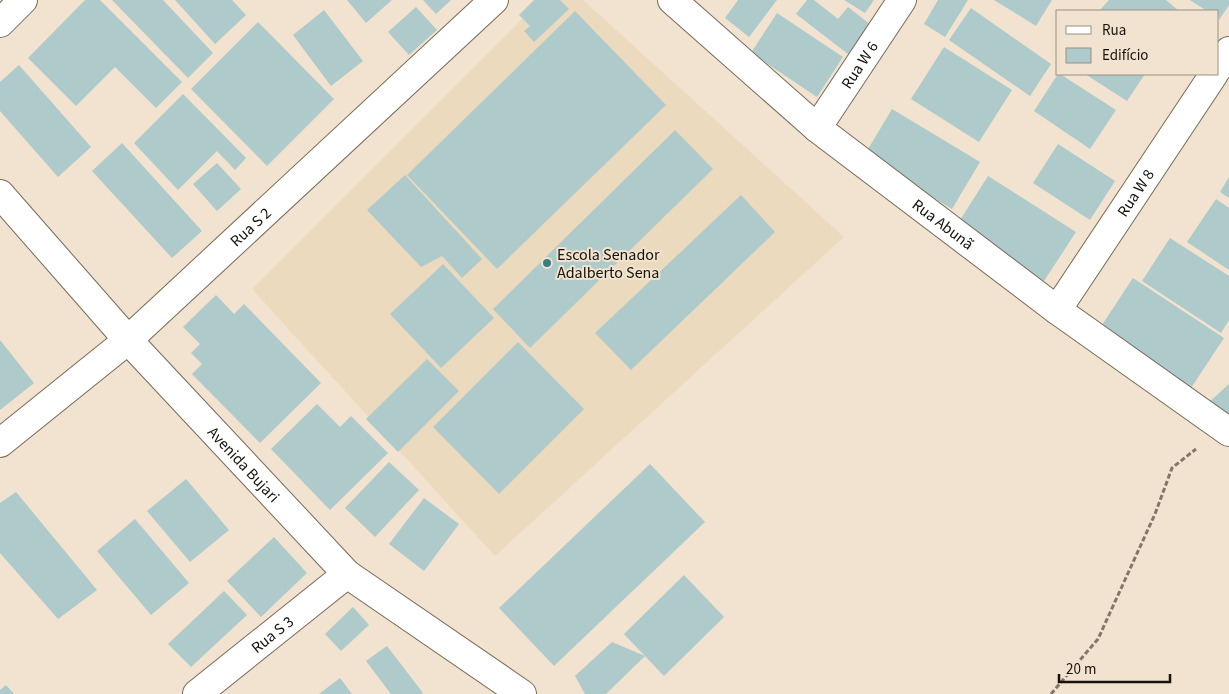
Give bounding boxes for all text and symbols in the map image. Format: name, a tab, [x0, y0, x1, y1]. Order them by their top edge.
legend	[1056, 10, 1219, 75]
text: Rua	[1102, 20, 1126, 41]
street label: Rua W 6	[836, 37, 884, 93]
text: Edifício	[1102, 45, 1149, 66]
street label: Rua W 8	[1112, 165, 1160, 221]
street label: Rua Abunã	[907, 194, 978, 255]
street label: Rua S 2	[225, 203, 276, 252]
place label: Escola Senador Adalberto Sena	[557, 244, 660, 284]
marker: Escola Senador Adalberto Sena	[541, 257, 553, 269]
street label: Avenida Bujari	[202, 422, 284, 507]
street label: Rua S 3	[247, 611, 299, 659]
scale bar	[1059, 652, 1170, 684]
text: 20 m	[1066, 659, 1096, 680]

